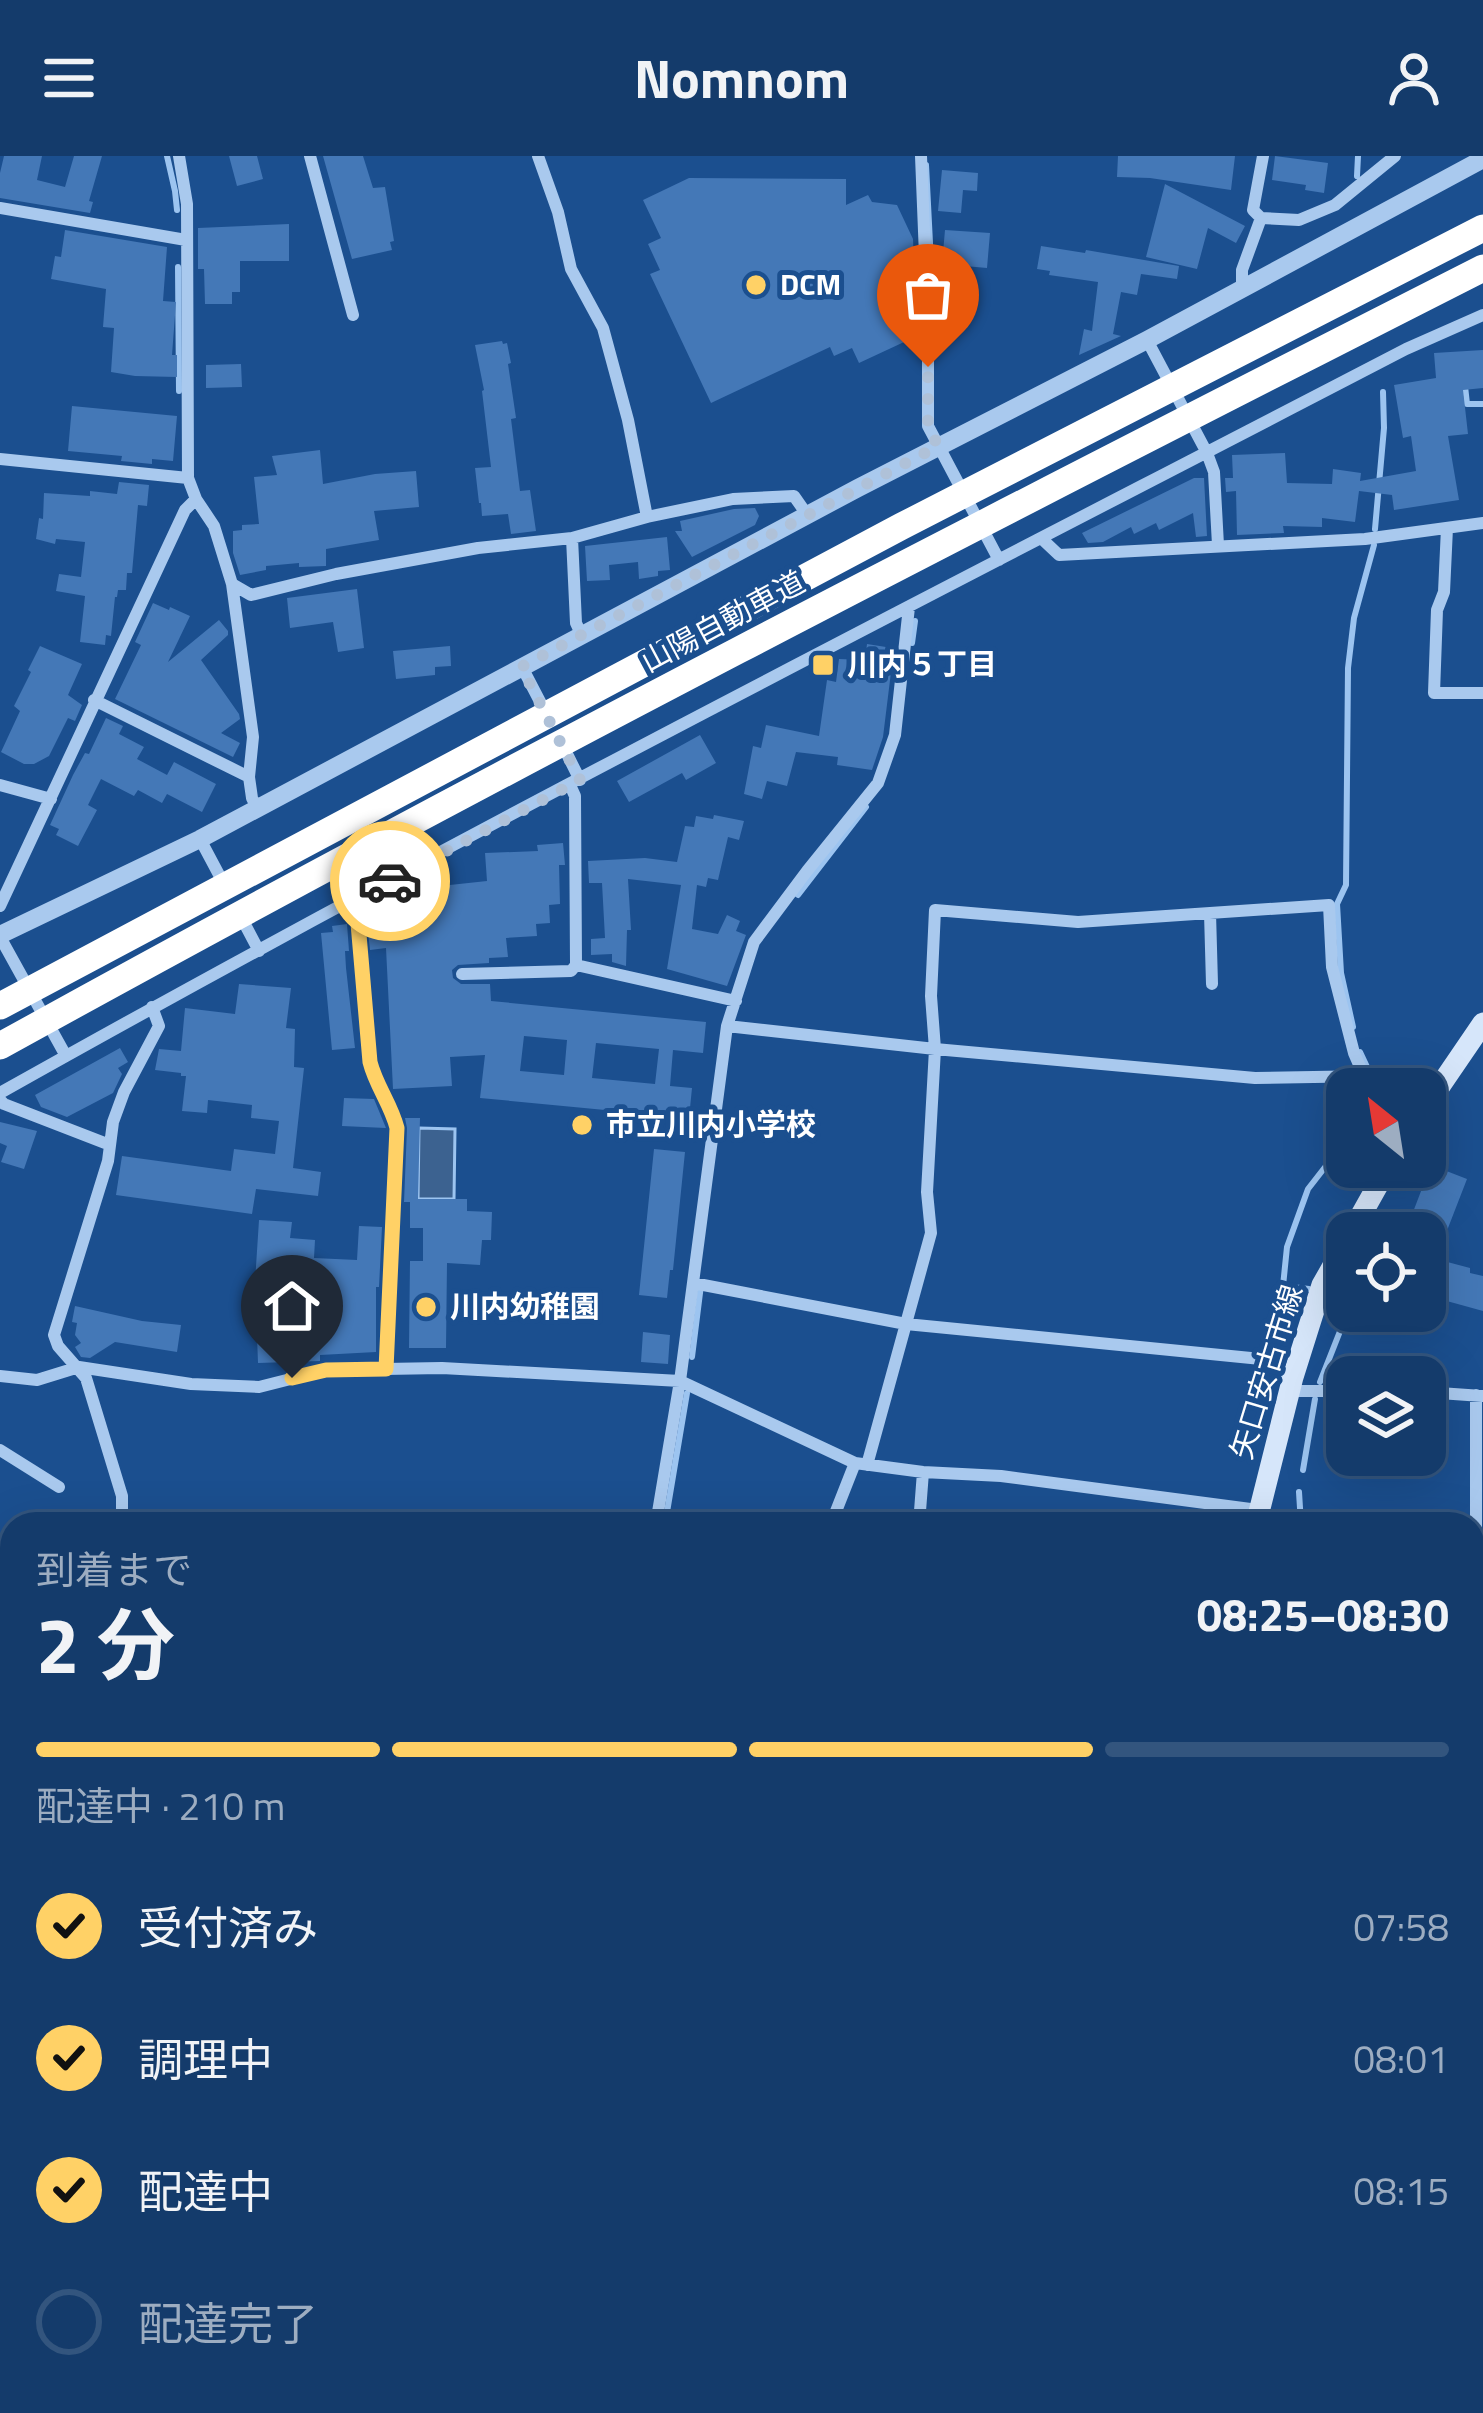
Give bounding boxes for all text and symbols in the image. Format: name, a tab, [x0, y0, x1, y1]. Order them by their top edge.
text: Nomnom	[634, 37, 849, 119]
icon: menu	[36, 45, 102, 111]
icon: person	[1381, 45, 1447, 111]
pin	[877, 244, 979, 367]
place label: DCM	[780, 261, 841, 307]
icon: bag	[895, 262, 961, 328]
marker: DCM	[743, 272, 769, 298]
street label: 山陽自動車道	[632, 559, 813, 684]
place label: 川内５丁目	[847, 641, 997, 687]
marker: 川内５丁目	[810, 652, 836, 678]
courier	[330, 821, 450, 941]
icon: car	[357, 848, 423, 914]
north arrow	[1326, 1068, 1446, 1188]
map controls	[1326, 1068, 1446, 1476]
place label: 市立川内小学校	[606, 1101, 816, 1147]
marker: 市立川内小学校	[569, 1112, 595, 1138]
button: locate	[1326, 1212, 1446, 1332]
pin	[241, 1255, 343, 1378]
icon: home	[259, 1273, 325, 1339]
street label: 矢口安古市線	[1218, 1279, 1314, 1464]
place label: 川内幼稚園	[450, 1283, 600, 1329]
marker: 川内幼稚園	[413, 1294, 439, 1320]
button: layers	[1326, 1356, 1446, 1476]
text: 到着まで	[36, 1540, 192, 1599]
text: 08:25–08:30	[1197, 1580, 1449, 1648]
text: 2 分	[36, 1585, 175, 1703]
text: 配達中 · 210 m	[36, 1776, 285, 1835]
icon: check	[36, 1893, 102, 1959]
text: 受付済み	[138, 1893, 318, 1961]
text: 07:58	[1353, 1897, 1449, 1956]
icon: check	[36, 2025, 102, 2091]
text: 調理中	[138, 2025, 273, 2093]
text: 08:01	[1353, 2029, 1449, 2088]
icon: check	[36, 2157, 102, 2223]
text: 配達中	[138, 2157, 273, 2225]
text: 08:15	[1353, 2161, 1449, 2220]
text: 配達完了	[138, 2289, 318, 2357]

